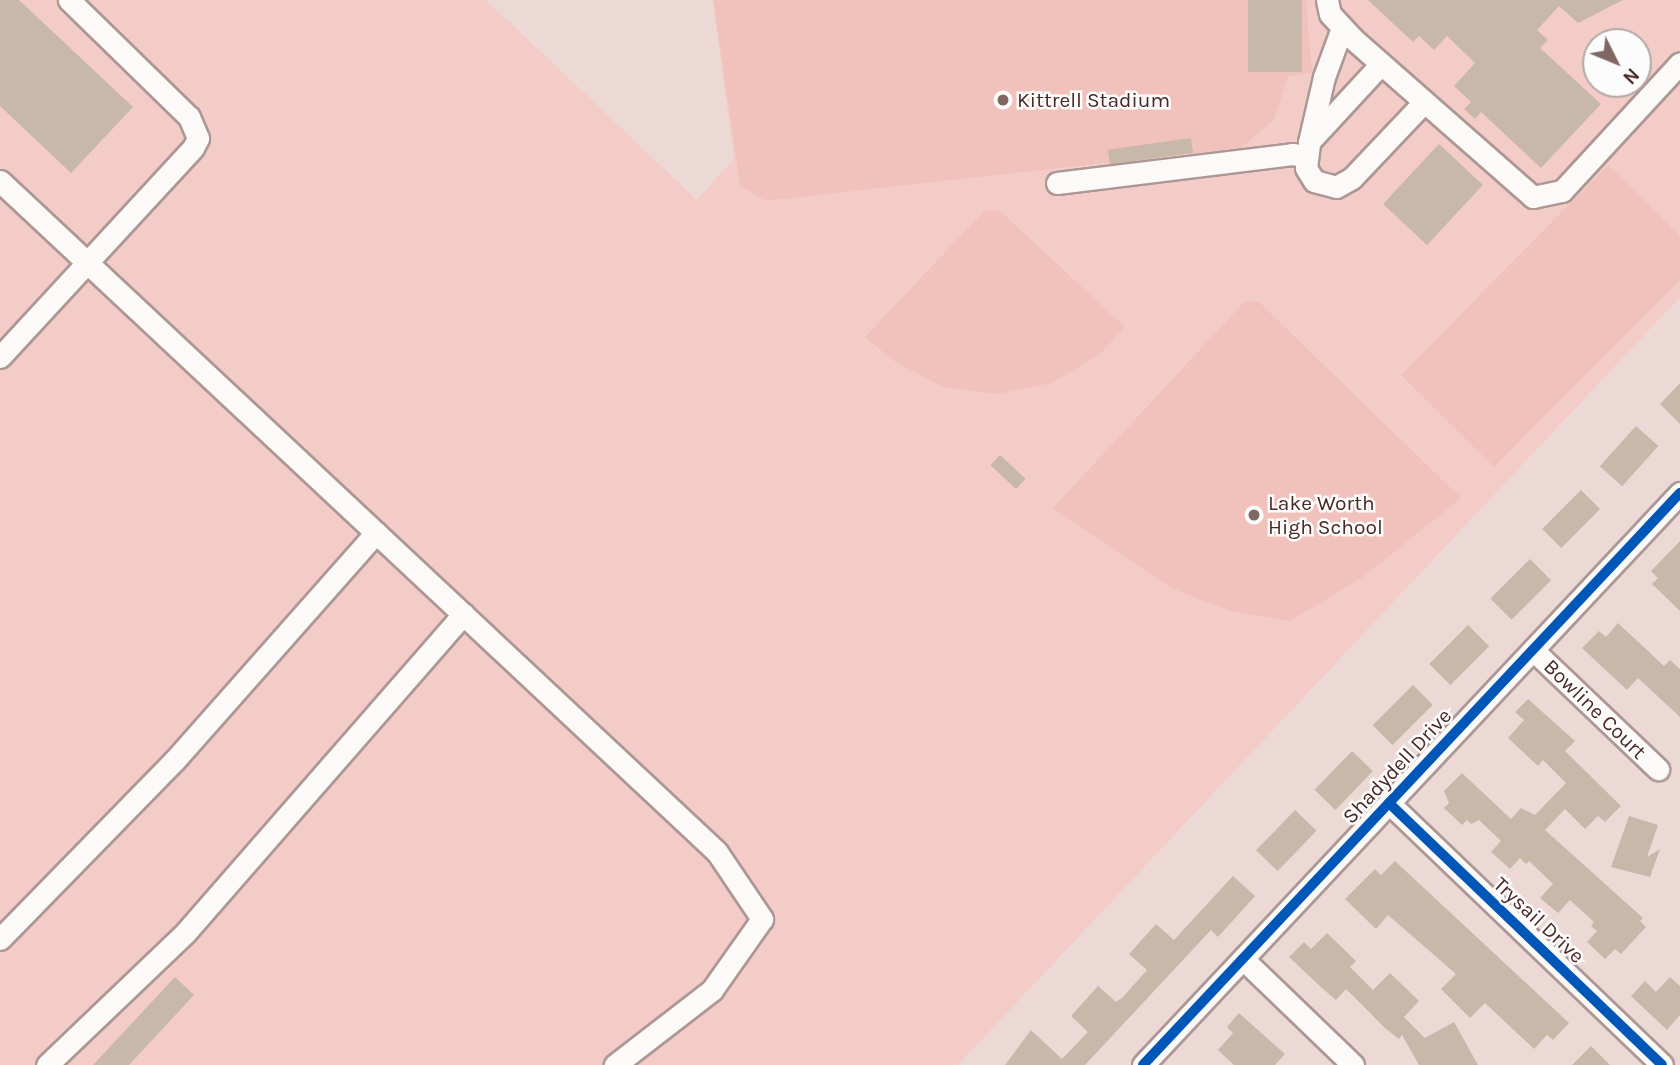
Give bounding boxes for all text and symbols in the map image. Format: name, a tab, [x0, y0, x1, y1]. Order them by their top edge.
north arrow	[1582, 28, 1652, 98]
text: N	[1618, 63, 1644, 88]
place label: Kittrell Stadium	[1017, 87, 1170, 113]
marker: Kittrell Stadium	[995, 92, 1011, 108]
place label: Lake Worth High School	[1268, 490, 1383, 540]
marker: Lake Worth High School	[1246, 507, 1262, 523]
street label: Bowline Court	[1538, 654, 1652, 764]
street label: Shadydell Drive	[1337, 703, 1457, 829]
street label: Trysail Drive	[1488, 872, 1590, 968]

